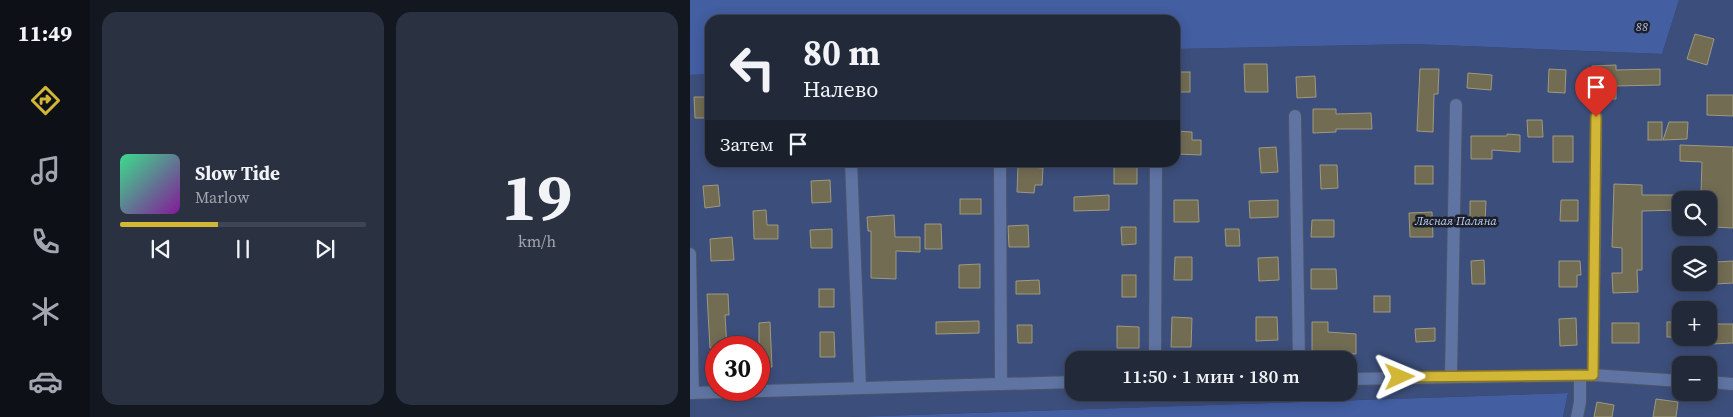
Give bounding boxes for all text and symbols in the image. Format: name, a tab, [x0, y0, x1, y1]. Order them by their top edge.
text: 11:49	[18, 18, 72, 48]
park label: 88	[1636, 19, 1648, 35]
text: 80 m	[803, 29, 880, 77]
icon: left	[720, 35, 785, 100]
pin	[1575, 66, 1617, 117]
icon: arrive	[1582, 73, 1610, 101]
text: Налево	[803, 74, 878, 104]
icon: directions	[28, 83, 63, 118]
icon: arrive	[784, 130, 812, 158]
text: Затем	[720, 131, 774, 157]
icon: music	[28, 153, 63, 188]
text: 19	[502, 153, 572, 242]
text: Slow Tide	[195, 160, 280, 186]
text: Marlow	[195, 186, 250, 208]
map controls	[1672, 191, 1717, 401]
button: search	[1672, 191, 1717, 236]
park label: Лясная Паляна	[1414, 213, 1498, 229]
icon: phone	[28, 224, 63, 259]
text: km/h	[518, 230, 556, 252]
icon: previous	[147, 235, 175, 263]
icon: pause	[229, 235, 257, 263]
icon: next	[311, 235, 339, 263]
button: layers	[1672, 246, 1717, 291]
icon: climate	[28, 294, 63, 329]
button: +	[1672, 301, 1717, 346]
speed limit sign: 30	[705, 336, 770, 401]
position arrow	[1373, 350, 1425, 402]
button: −	[1672, 356, 1717, 401]
text: 11:50 · 1 мин · 180 m	[1122, 363, 1300, 389]
icon: car	[28, 364, 63, 399]

